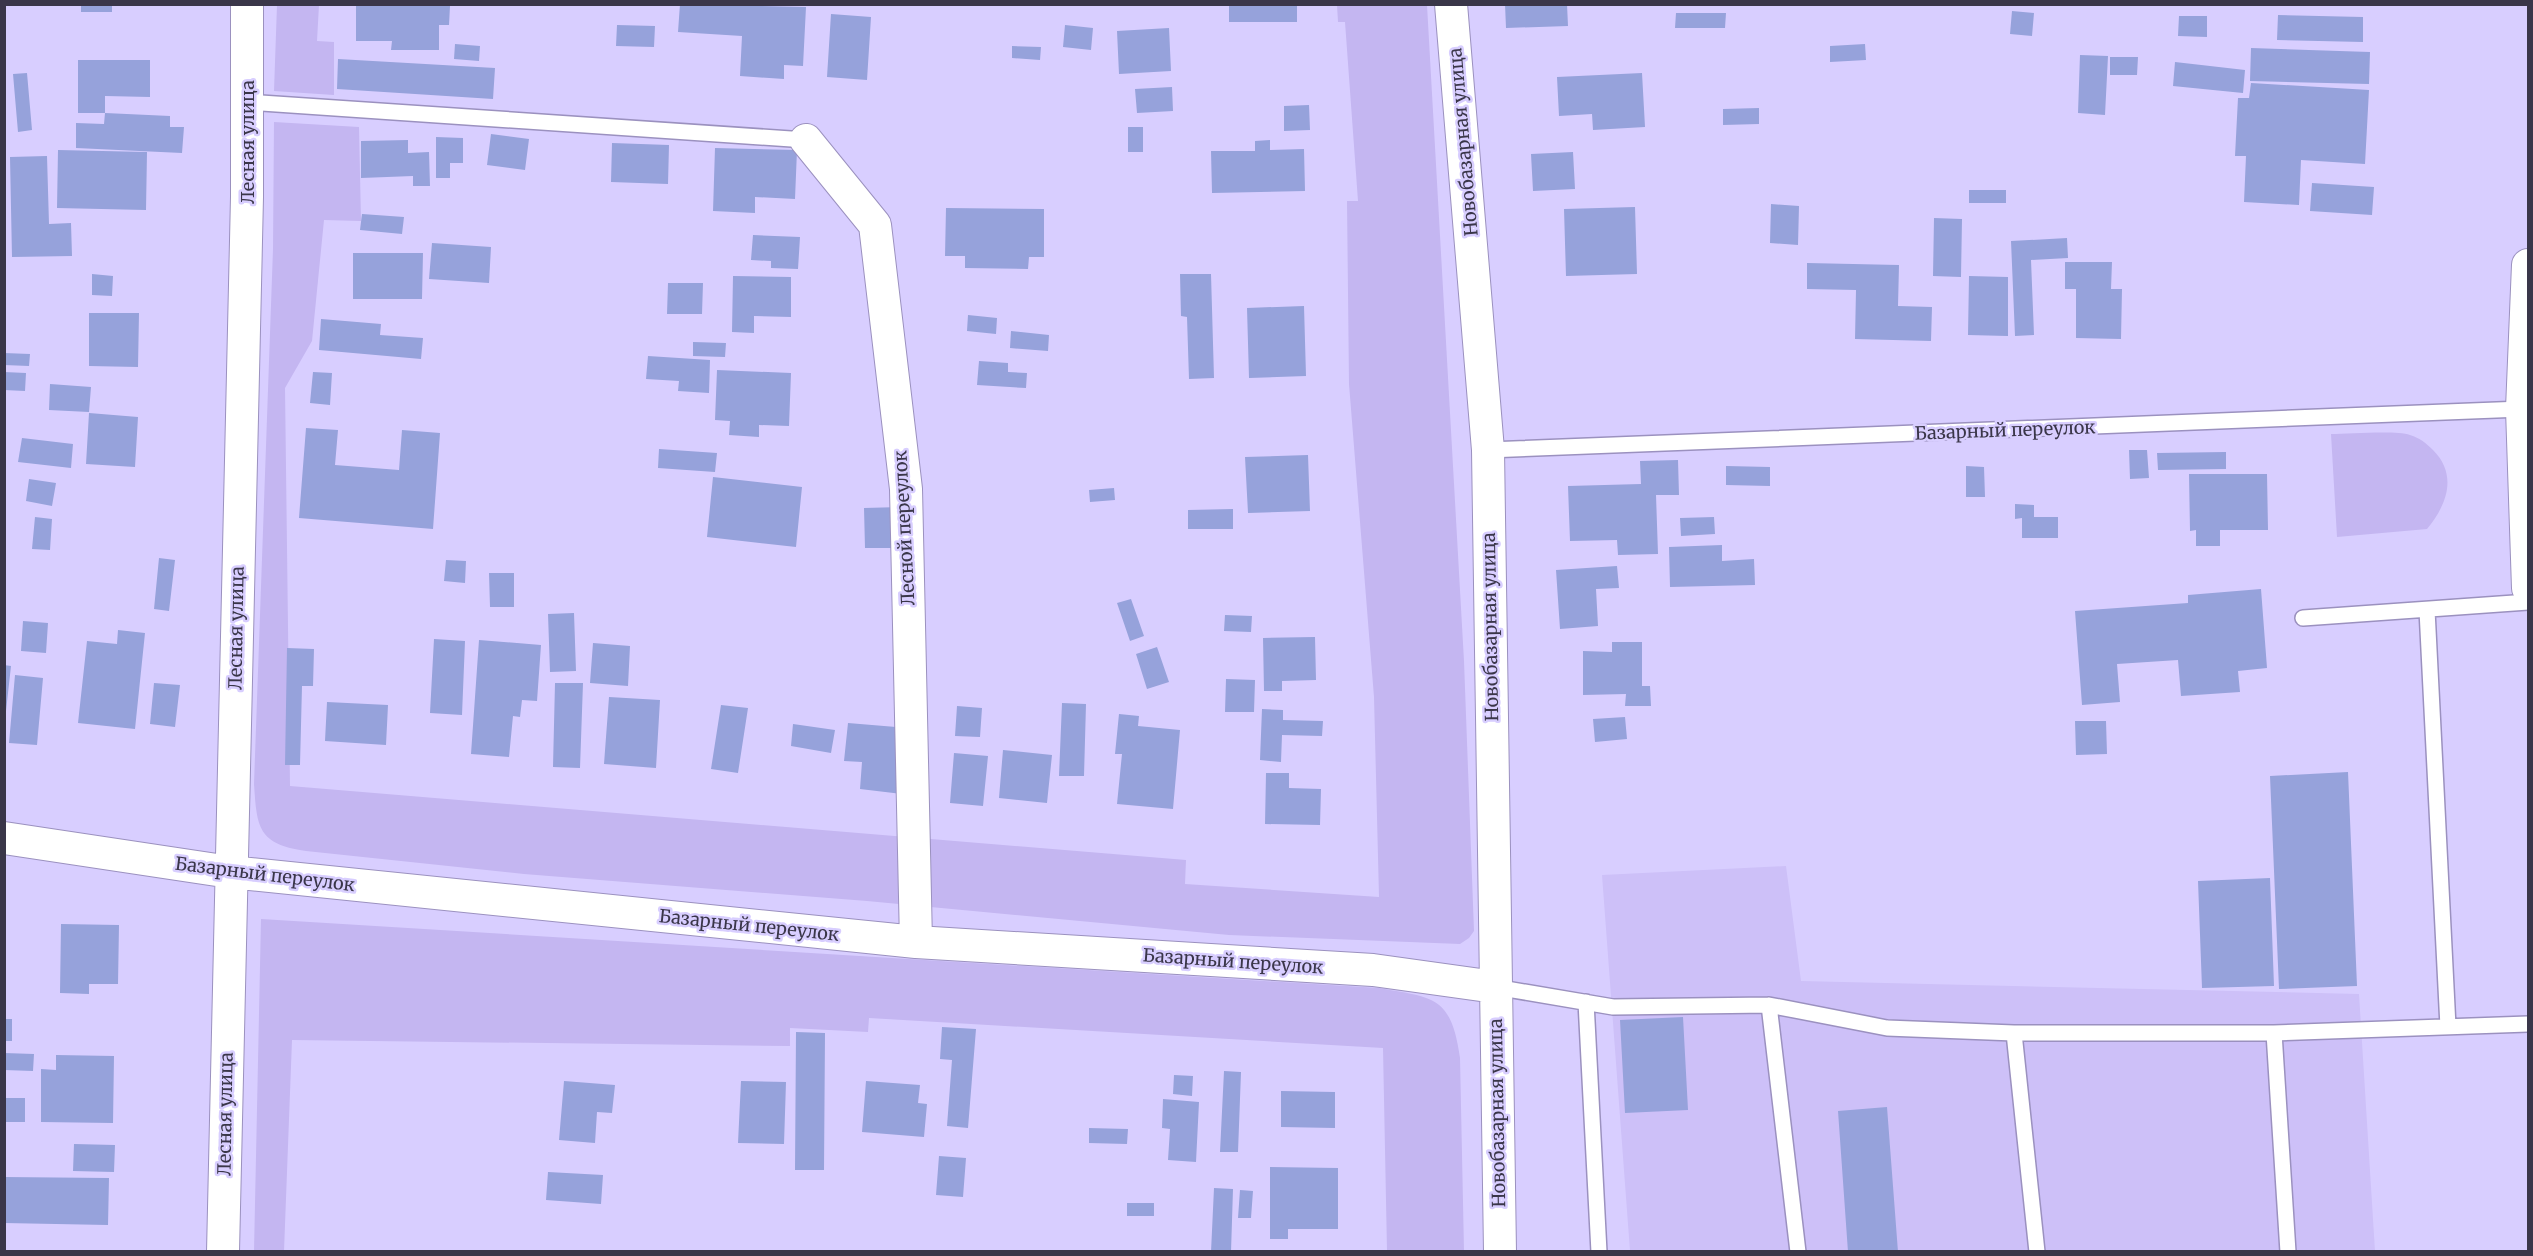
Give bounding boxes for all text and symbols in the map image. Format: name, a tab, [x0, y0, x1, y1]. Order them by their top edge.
street label: Новобазарная улица	[1443, 47, 1483, 237]
street label: Лесная улица	[236, 80, 259, 204]
street label: Базарный переулок	[1914, 415, 2096, 445]
street label: Лесной переулок	[888, 449, 920, 606]
street label: Новобазарная улица	[1477, 532, 1503, 722]
street label: Лесная улица	[223, 566, 249, 690]
street label: Базарный переулок	[174, 852, 357, 897]
street label: Базарный переулок	[658, 904, 841, 946]
street label: Базарный переулок	[1142, 943, 1325, 979]
street label: Новобазарная улица	[1484, 1018, 1510, 1208]
street label: Лесная улица	[212, 1052, 238, 1176]

